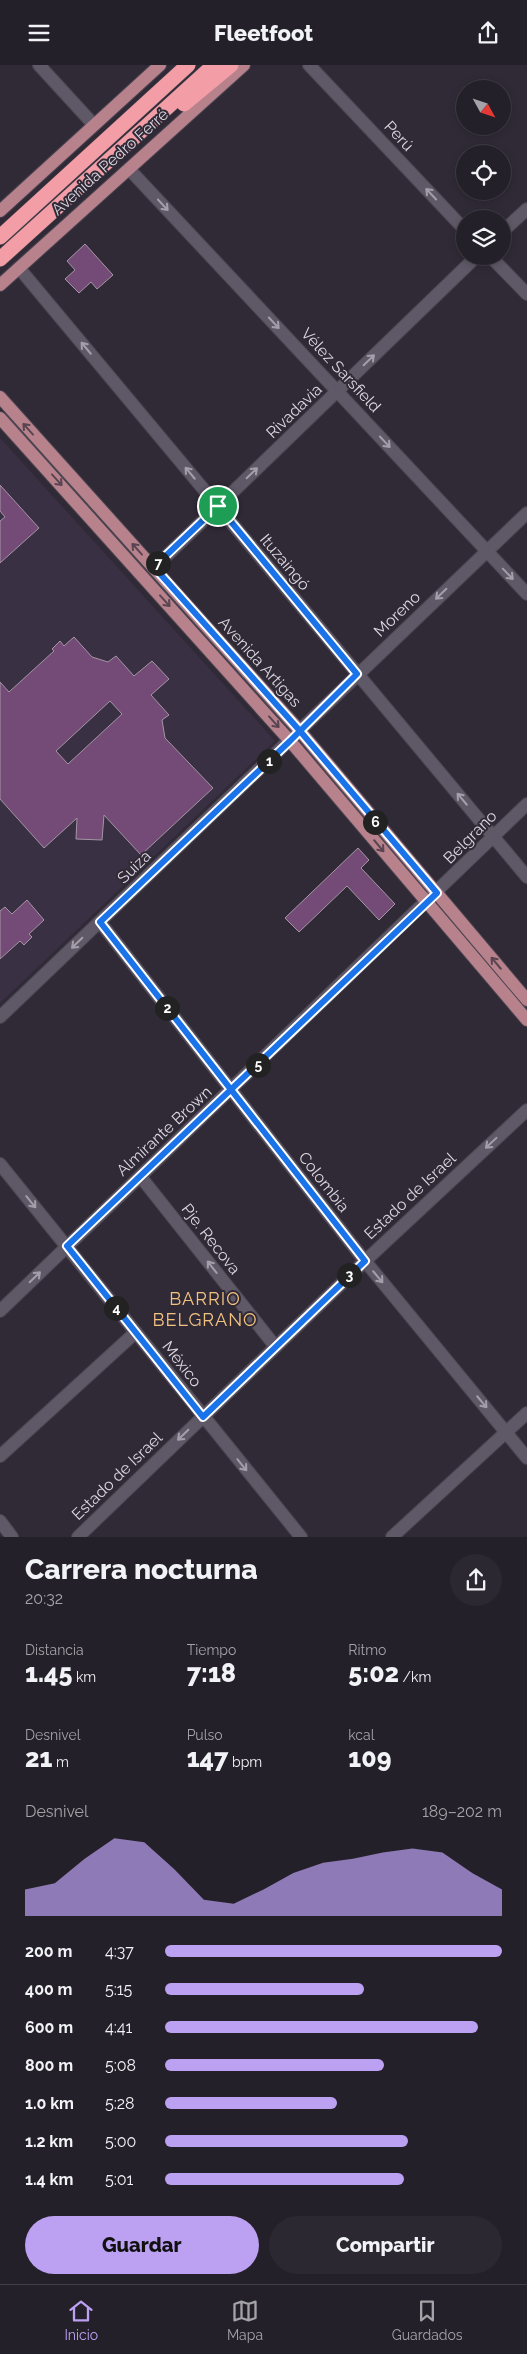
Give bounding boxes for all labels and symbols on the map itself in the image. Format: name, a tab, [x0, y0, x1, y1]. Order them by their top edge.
north arrow	[456, 80, 511, 135]
street label: Avenida Pedro Ferré	[48, 105, 172, 219]
street label: Perú	[380, 117, 418, 155]
one-way arrow	[425, 188, 437, 201]
one-way arrow	[157, 198, 169, 211]
one-way arrow	[268, 316, 280, 329]
street label: Vélez Sarsfield	[297, 324, 385, 416]
one-way arrow	[80, 342, 91, 355]
one-way arrow	[363, 355, 375, 367]
street label: Rivadavia	[262, 380, 326, 442]
one-way arrow	[22, 422, 34, 435]
one-way arrow	[379, 435, 391, 448]
one-way arrow	[184, 466, 195, 479]
one-way arrow	[246, 467, 258, 479]
one-way arrow	[51, 474, 62, 487]
pin	[197, 485, 239, 527]
street label: Ituzaingó	[256, 530, 314, 594]
one-way arrow	[131, 543, 143, 556]
pin: 7	[146, 551, 170, 575]
one-way arrow	[502, 567, 514, 580]
street label: Moreno	[370, 587, 424, 641]
one-way arrow	[435, 588, 447, 600]
one-way arrow	[160, 594, 171, 607]
street label: Avenida Artigas	[215, 613, 306, 711]
one-way arrow	[268, 716, 279, 729]
pin: 1	[256, 749, 282, 773]
one-way arrow	[457, 793, 468, 806]
street label: Belgrano	[439, 806, 501, 868]
pin: 6	[362, 809, 388, 835]
one-way arrow	[373, 839, 384, 852]
street label: Suiza	[113, 847, 155, 887]
one-way arrow	[71, 937, 84, 949]
one-way arrow	[490, 957, 501, 970]
pin: 2	[154, 995, 180, 1021]
pin: 5	[246, 1053, 270, 1077]
street label: Almirante Brown	[112, 1082, 216, 1180]
one-way arrow	[485, 1137, 498, 1149]
street label: Colombia	[295, 1148, 353, 1216]
street label: Estado de Israel	[360, 1148, 460, 1243]
one-way arrow	[25, 1195, 36, 1208]
street label: Pje. Recova	[177, 1200, 245, 1278]
one-way arrow	[207, 1260, 217, 1274]
pin: 3	[336, 1263, 362, 1287]
one-way arrow	[373, 1270, 384, 1283]
one-way arrow	[29, 1271, 41, 1283]
district label: BARRIO BELGRANO	[152, 1288, 258, 1330]
pin: 4	[104, 1295, 128, 1321]
street label: México	[158, 1337, 206, 1391]
one-way arrow	[476, 1395, 487, 1408]
street label: Estado de Israel	[68, 1428, 167, 1524]
one-way arrow	[177, 1429, 189, 1442]
one-way arrow	[237, 1458, 248, 1471]

